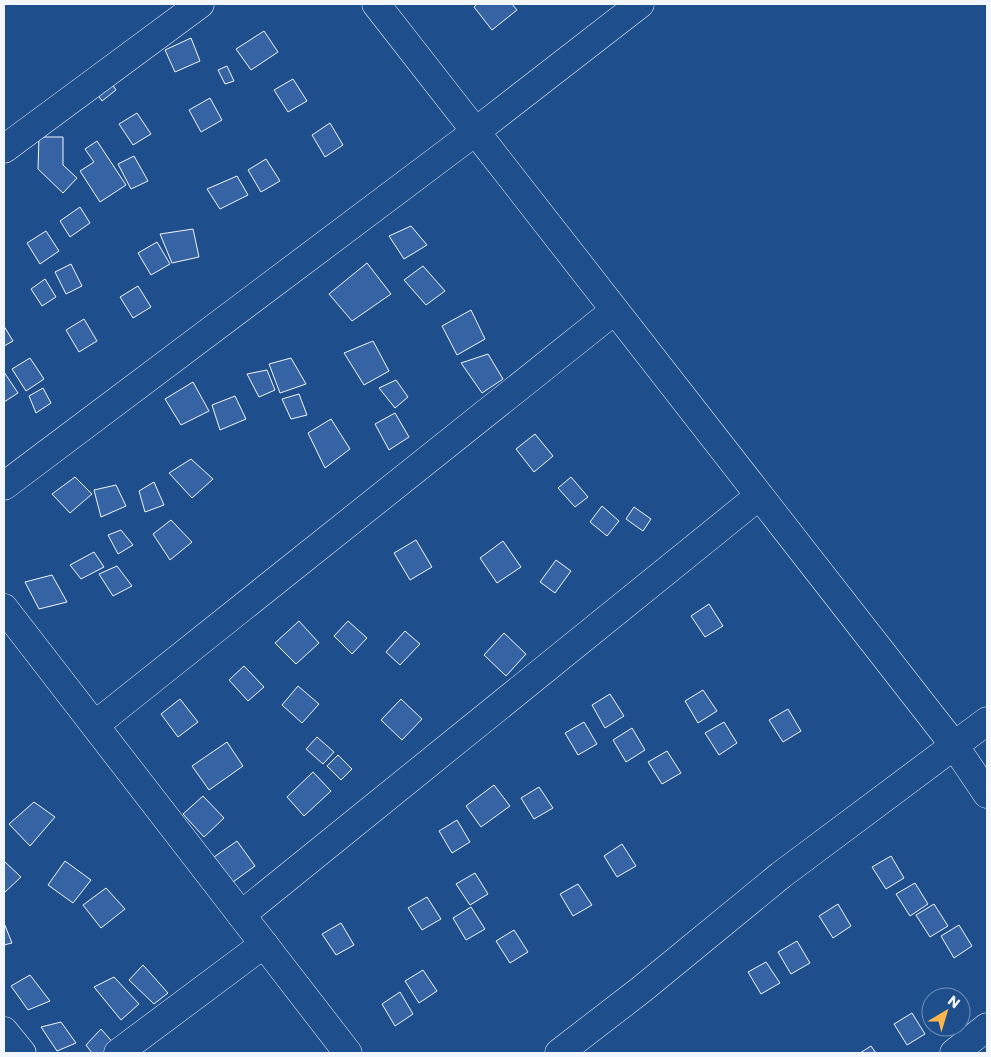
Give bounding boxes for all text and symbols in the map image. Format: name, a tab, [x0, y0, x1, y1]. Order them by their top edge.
north arrow	[921, 987, 971, 1037]
text: N	[944, 991, 964, 1013]

